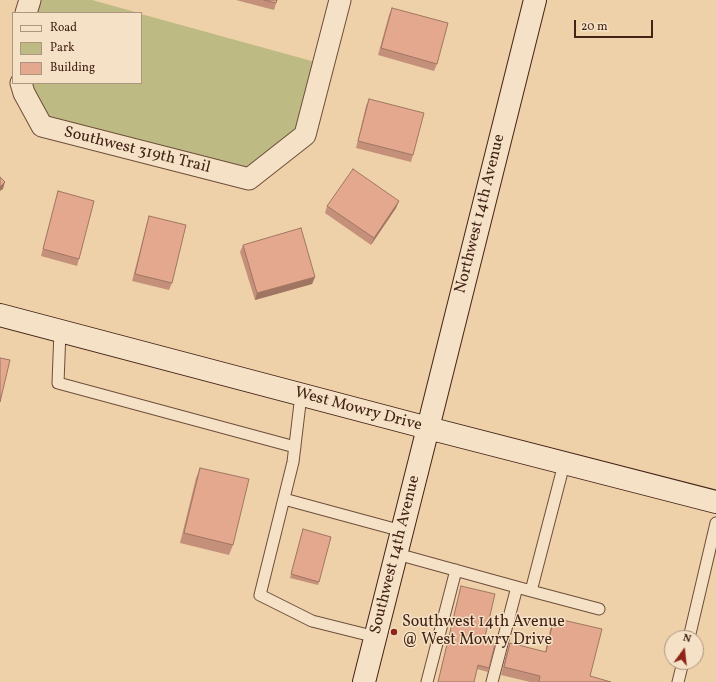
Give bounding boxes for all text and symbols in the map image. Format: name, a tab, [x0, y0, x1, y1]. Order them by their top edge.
legend	[12, 12, 142, 84]
scale bar	[576, 12, 655, 38]
text: 20 m	[581, 19, 608, 35]
text: Road	[50, 20, 77, 36]
text: Park	[50, 40, 75, 56]
text: Building	[50, 60, 95, 76]
street label: Southwest 319th Trail	[62, 123, 212, 179]
street label: Northwest 14th Avenue	[452, 132, 510, 296]
street label: West Mowry Drive	[292, 384, 424, 436]
street label: Southwest 14th Avenue	[367, 474, 425, 636]
place label: Southwest 14th Avenue @ West Mowry Drive	[402, 613, 565, 651]
marker: Southwest 14th Avenue @ West Mowry Drive	[389, 627, 399, 637]
north arrow	[664, 630, 704, 670]
text: N	[681, 631, 693, 647]

